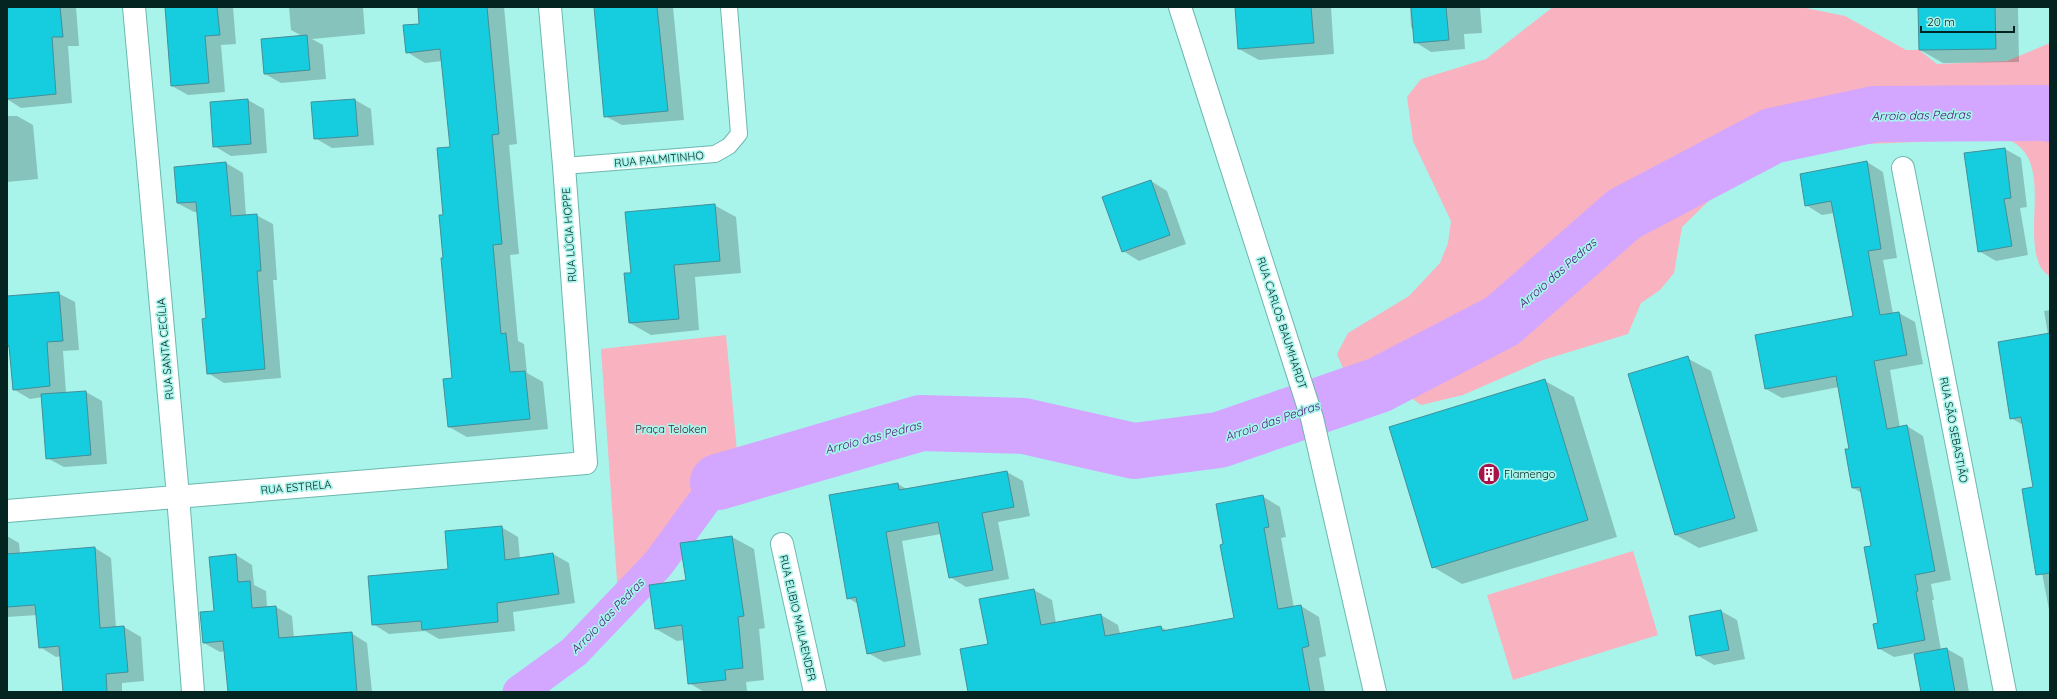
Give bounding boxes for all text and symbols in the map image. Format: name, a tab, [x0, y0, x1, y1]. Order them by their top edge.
scale bar	[1921, 8, 2014, 34]
text: 20 m	[1927, 14, 1955, 29]
water label: Arroio das Pedras	[1871, 107, 1972, 123]
street label: RUA PALMITINHO	[614, 148, 704, 170]
street label: RUA LÚCIA HOPPE	[559, 187, 579, 283]
water label: Arroio das Pedras	[1515, 234, 1600, 311]
street label: RUA CARLOS BAUMHARDT	[1254, 255, 1310, 391]
street label: RUA SANTA CECÍLIA	[154, 298, 176, 400]
street label: RUA SÃO SEBASTIÃO	[1937, 376, 1971, 484]
water label: Arroio das Pedras	[1223, 397, 1323, 444]
water label: Arroio das Pedras	[823, 417, 924, 457]
park label: Praça Teloken	[635, 422, 707, 436]
building icon: Flamengo	[1476, 461, 1502, 487]
place label: Flamengo	[1504, 467, 1556, 481]
street label: RUA ESTRELA	[260, 477, 332, 497]
street label: RUA ELIBIO MAILAENDER	[777, 554, 819, 682]
water label: Arroio das Pedras	[567, 574, 648, 657]

